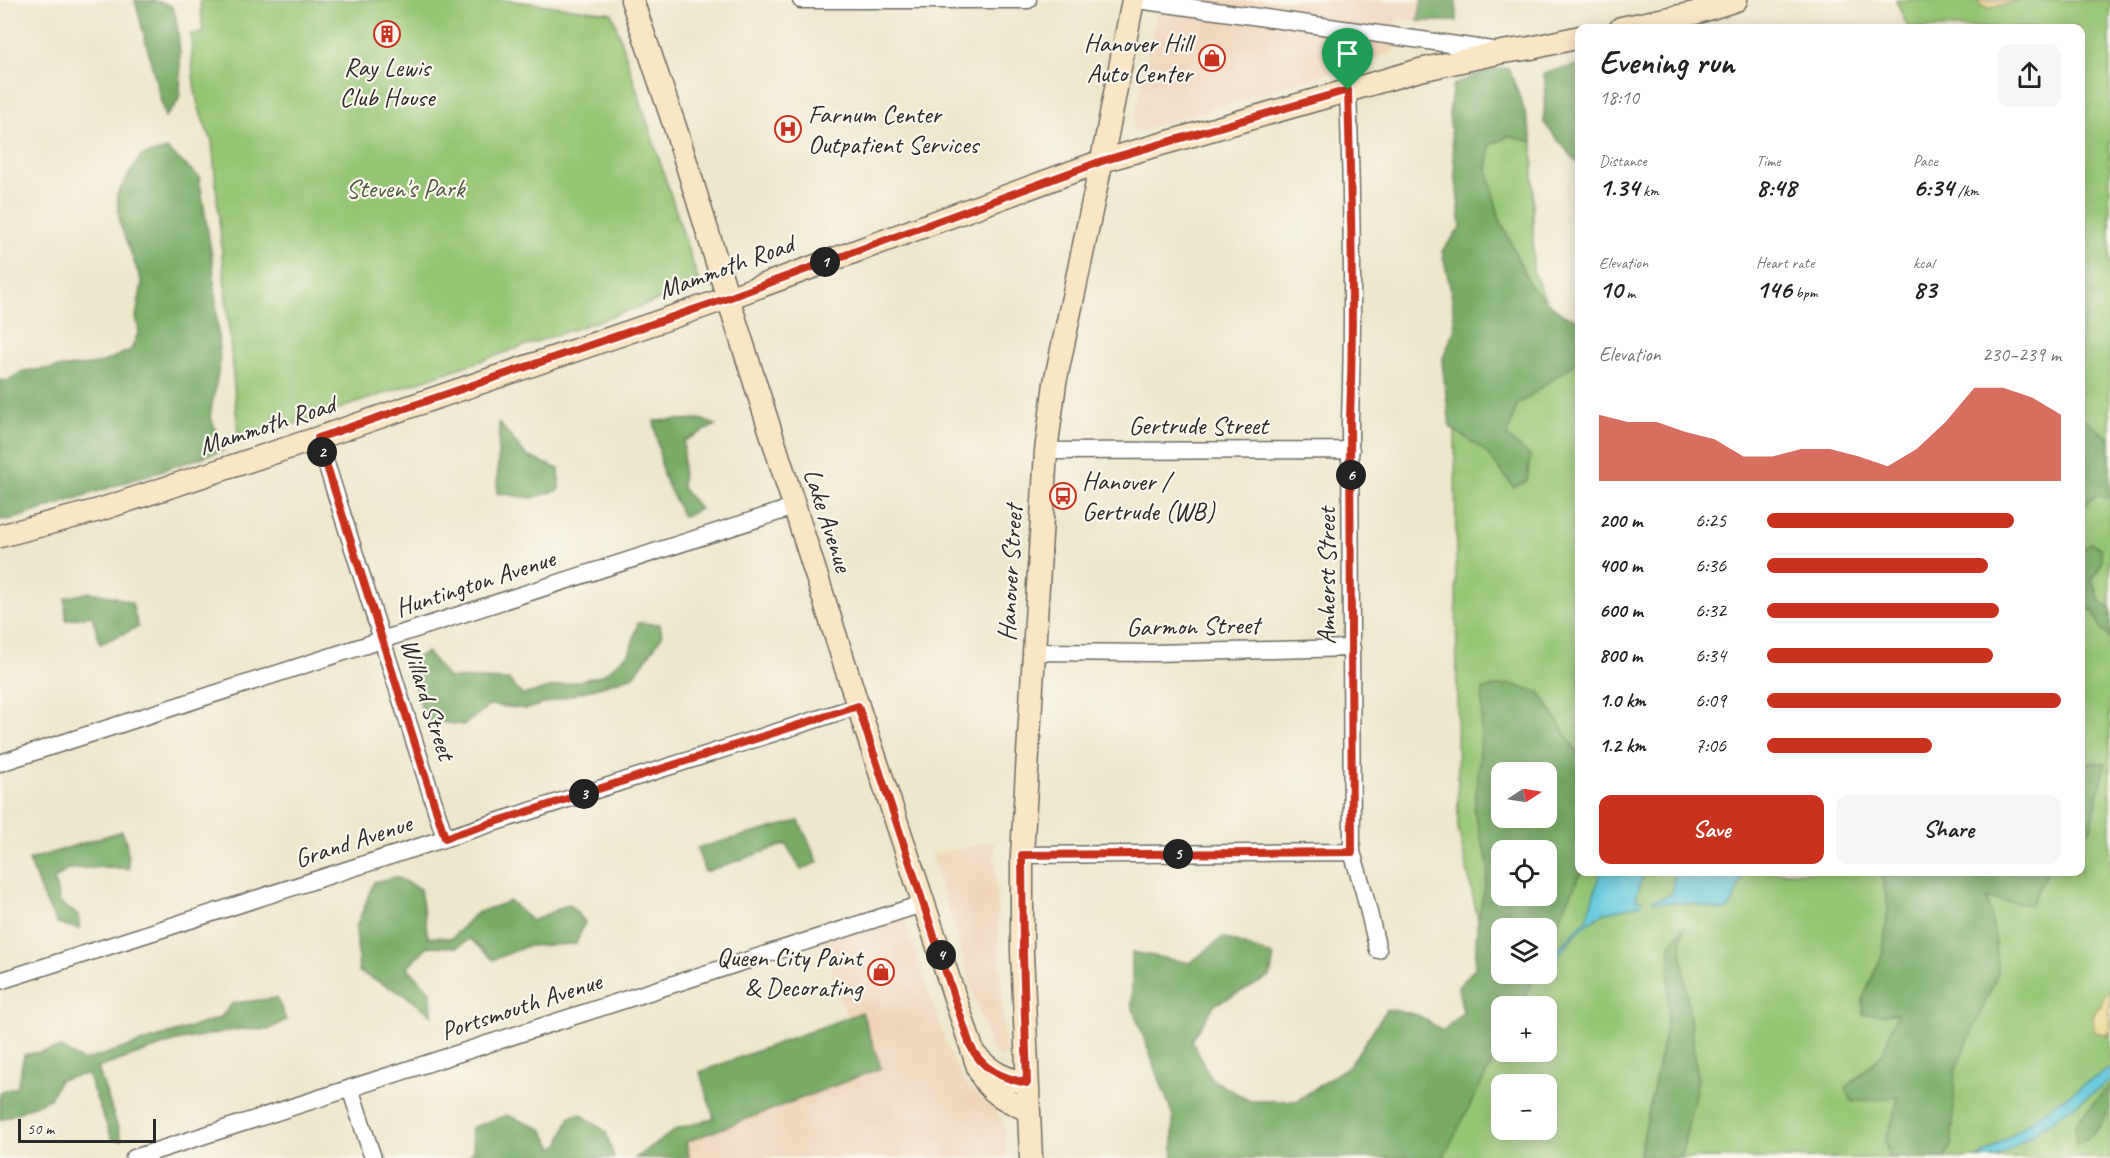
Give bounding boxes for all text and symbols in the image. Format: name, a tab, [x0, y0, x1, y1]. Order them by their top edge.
building icon: Ray Lewis Club House	[372, 19, 402, 49]
place label: Hanover Hill Auto Center	[1084, 27, 1197, 90]
pin	[1322, 28, 1373, 90]
icon: arrive	[1331, 37, 1364, 70]
text: Evening run	[1599, 41, 1734, 83]
shop icon: Hanover Hill Auto Center	[1197, 43, 1227, 73]
button: share	[1998, 44, 2061, 107]
place label: Ray Lewis Club House	[340, 51, 437, 114]
text: 18:10	[1599, 85, 1639, 110]
place label: Farnum Center Outpatient Services	[808, 98, 980, 161]
hospital icon: Farnum Center Outpatient Services	[773, 114, 803, 144]
text: Distance	[1599, 151, 1647, 171]
text: Time	[1756, 151, 1780, 171]
text: Pace	[1913, 151, 1938, 171]
text: 1.34	[1599, 171, 1639, 204]
text: 8:48	[1756, 171, 1796, 204]
text: 6:34	[1913, 171, 1954, 204]
park label: Steven's Park	[346, 172, 467, 205]
text: km	[1639, 181, 1659, 201]
text: /km	[1954, 181, 1979, 201]
street label: Mammoth Road	[654, 226, 802, 307]
pin: 1	[810, 247, 840, 277]
text: 1	[821, 252, 829, 272]
text: Elevation	[1599, 253, 1648, 273]
text: Heart rate	[1756, 253, 1814, 273]
text: kcal	[1913, 253, 1934, 273]
text: 10	[1599, 273, 1622, 306]
text: 146	[1756, 273, 1792, 306]
text: 83	[1913, 273, 1936, 306]
text: m	[1622, 283, 1635, 303]
text: bpm	[1792, 283, 1818, 303]
text: Elevation	[1599, 342, 1661, 367]
text: 230–239 m	[1982, 342, 2061, 367]
street label: Mammoth Road	[195, 386, 343, 463]
street label: Gertrude Street	[1128, 409, 1270, 442]
pin: 2	[307, 437, 337, 467]
text: 2	[318, 442, 326, 462]
pin: 6	[1336, 460, 1366, 490]
street label: Lake Avenue	[796, 464, 861, 577]
place label: Hanover / Gertrude (WB)	[1082, 465, 1216, 528]
text: 6	[1347, 465, 1355, 485]
bus stop icon: Hanover / Gertrude (WB)	[1048, 481, 1078, 511]
street label: Hanover Street	[990, 501, 1030, 642]
street label: Amherst Street	[1310, 505, 1343, 645]
text: 200 m	[1599, 508, 1642, 533]
text: 6:25	[1695, 508, 1726, 533]
street label: Huntington Avenue	[391, 541, 560, 624]
text: 400 m	[1599, 553, 1642, 578]
text: 6:36	[1695, 553, 1726, 578]
text: 600 m	[1599, 598, 1643, 623]
text: 6:32	[1695, 598, 1726, 623]
street label: Garmon Street	[1126, 608, 1263, 644]
street label: Willard Street	[393, 634, 464, 766]
text: 800 m	[1599, 643, 1642, 668]
text: 6:34	[1695, 643, 1726, 668]
text: 1.0 km	[1599, 688, 1646, 713]
text: 6:09	[1695, 688, 1726, 713]
text: 1.2 km	[1599, 733, 1646, 758]
text: 7:06	[1695, 733, 1726, 758]
north arrow	[1491, 762, 1557, 828]
map controls	[1491, 762, 1557, 1140]
pin: 3	[569, 779, 599, 809]
text: 3	[580, 784, 588, 804]
button: Save	[1599, 795, 1824, 864]
button: Share	[1836, 795, 2061, 864]
street label: Grand Avenue	[290, 806, 418, 875]
pin: 5	[1163, 839, 1193, 869]
button: locate	[1491, 840, 1557, 906]
text: 5	[1175, 844, 1181, 864]
button: layers	[1491, 918, 1557, 984]
pin: 4	[926, 940, 956, 970]
place label: Queen City Paint & Decorating	[716, 941, 864, 1004]
text: 4	[937, 945, 945, 965]
shop icon: Queen City Paint & Decorating	[866, 957, 896, 987]
street label: Portsmouth Avenue	[436, 964, 607, 1048]
button: +	[1491, 996, 1557, 1062]
button: −	[1491, 1074, 1557, 1140]
scale bar	[18, 1116, 156, 1144]
text: 50 m	[27, 1119, 54, 1139]

